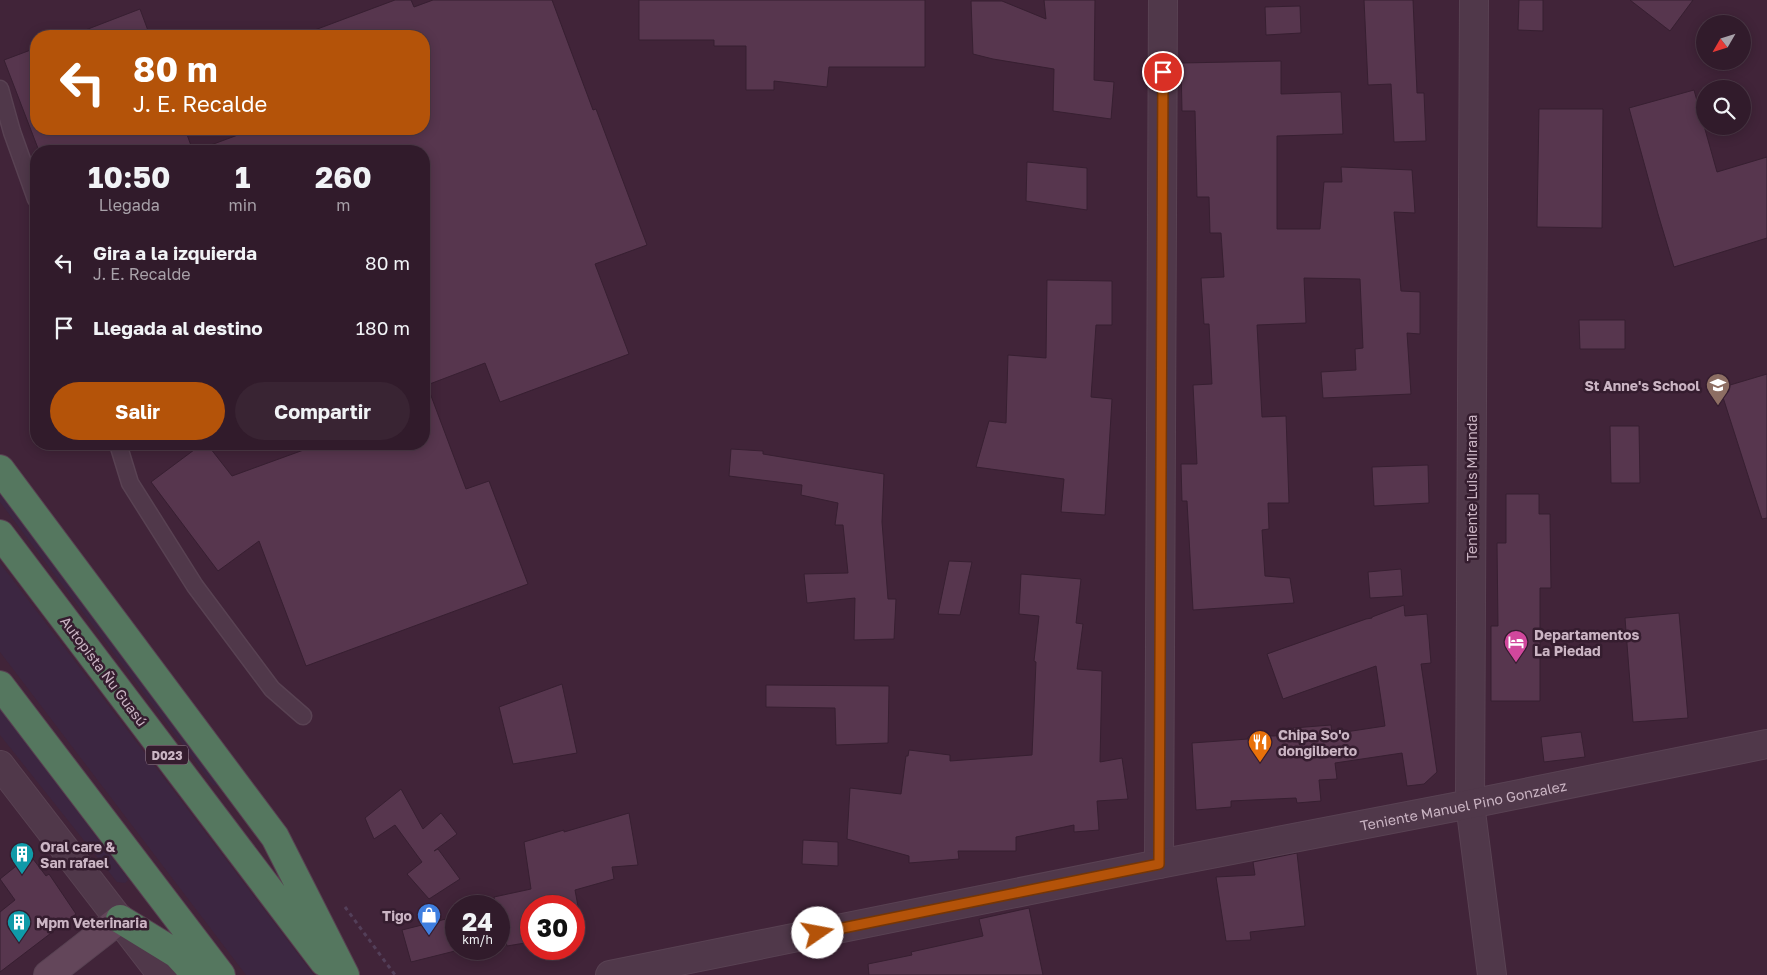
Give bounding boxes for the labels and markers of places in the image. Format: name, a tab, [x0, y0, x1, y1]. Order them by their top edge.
pin	[1142, 51, 1184, 93]
school or university icon: St Anne's School	[1705, 372, 1731, 406]
place label: St Anne's School	[1585, 377, 1700, 394]
place label: Departamentos La Piedad	[1534, 626, 1639, 659]
hotel icon: Departamentos La Piedad	[1503, 629, 1529, 663]
place label: Chipa So'o dongilberto	[1278, 726, 1357, 759]
restaurant icon: Chipa So'o dongilberto	[1247, 729, 1273, 763]
place label: Oral care & San rafael	[40, 838, 116, 871]
building icon: Oral care & San rafael	[9, 841, 35, 875]
shop icon: Tigo	[416, 902, 442, 936]
place label: Tigo	[382, 907, 412, 924]
building icon: Mpm Veterinaria	[6, 909, 32, 943]
place label: Mpm Veterinaria	[36, 914, 147, 931]

